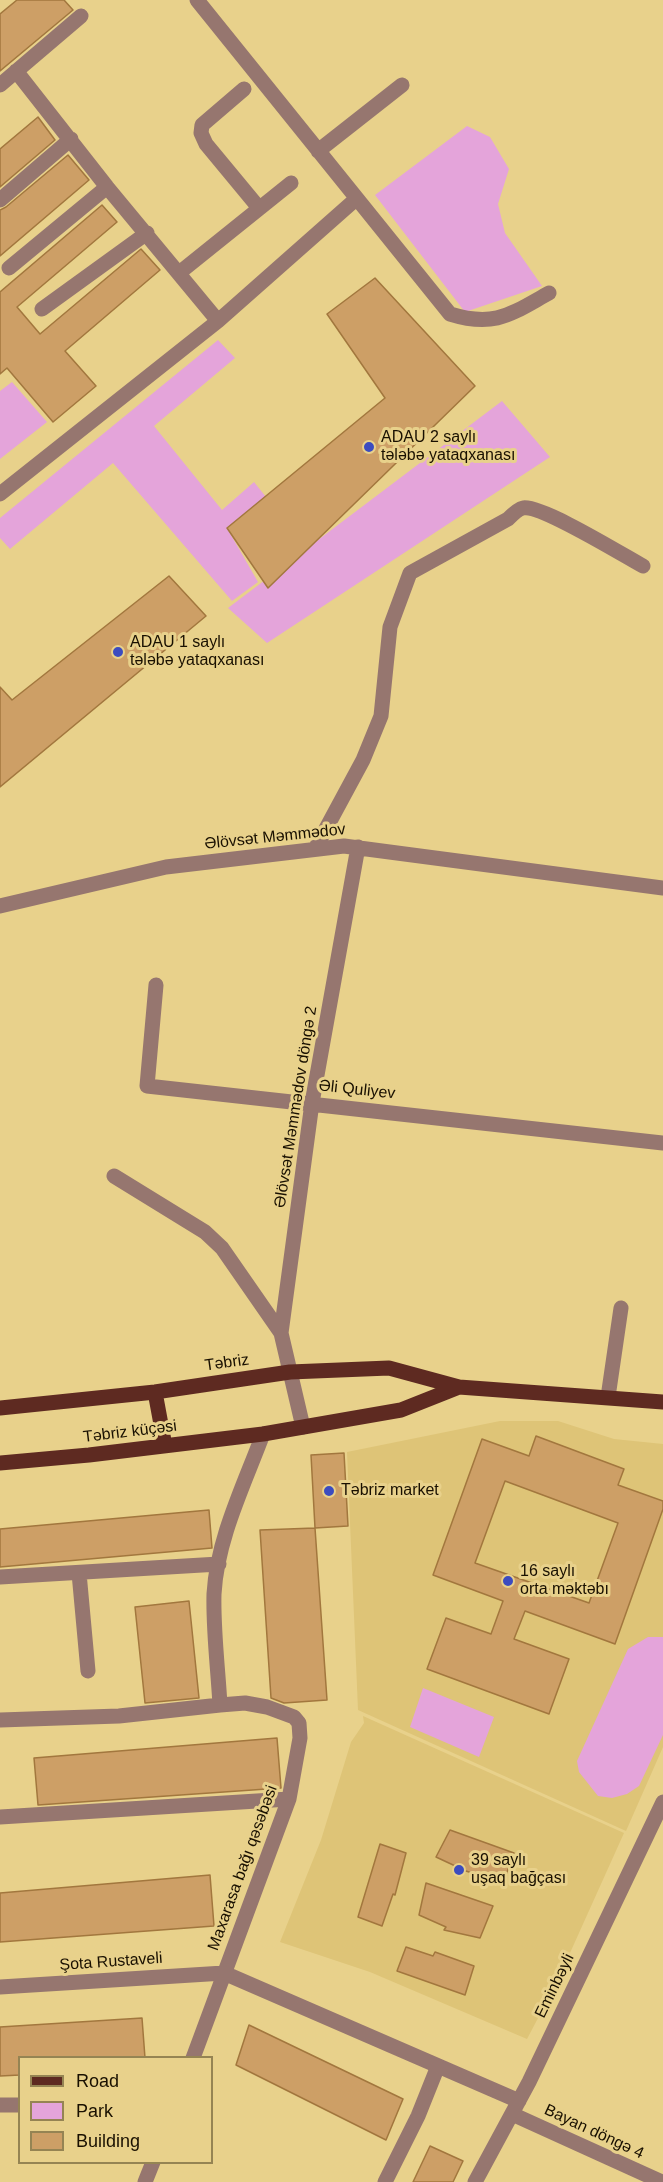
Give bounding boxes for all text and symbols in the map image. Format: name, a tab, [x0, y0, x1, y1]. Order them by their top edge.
place label: ADAU 2 saylı tələbə yataqxanası	[381, 428, 515, 466]
marker: ADAU 2 saylı tələbə yataqxanası	[362, 440, 376, 454]
place label: ADAU 1 saylı tələbə yataqxanası	[130, 633, 264, 671]
marker: ADAU 1 saylı tələbə yataqxanası	[111, 645, 125, 659]
street label: Əlövsət Məmmədov	[203, 820, 347, 854]
street label: Əlövsət Məmmədov döngə 2	[271, 1005, 321, 1209]
street label: Əli Quliyev	[318, 1076, 396, 1104]
street label: Təbriz	[204, 1350, 250, 1376]
street label: Təbriz küçəsi	[82, 1417, 178, 1447]
place label: Təbriz market	[341, 1481, 439, 1501]
marker: Təbriz market	[322, 1484, 336, 1498]
place label: 16 saylı orta məktəbı	[520, 1562, 609, 1600]
marker: 16 saylı orta məktəbı	[501, 1574, 515, 1588]
street label: Maxarasa bağı qəsəbəsi	[204, 1783, 282, 1953]
place label: 39 saylı uşaq bağçası	[471, 1851, 566, 1889]
marker: 39 saylı uşaq bağçası	[452, 1863, 466, 1877]
street label: Şota Rustaveli	[59, 1949, 163, 1975]
street label: Eminbəyli	[531, 1951, 579, 2021]
legend	[18, 2056, 213, 2164]
text: Road	[76, 2071, 119, 2091]
text: Park	[76, 2101, 113, 2121]
street label: Bayan döngə 4	[541, 2101, 647, 2163]
text: Building	[76, 2131, 140, 2151]

